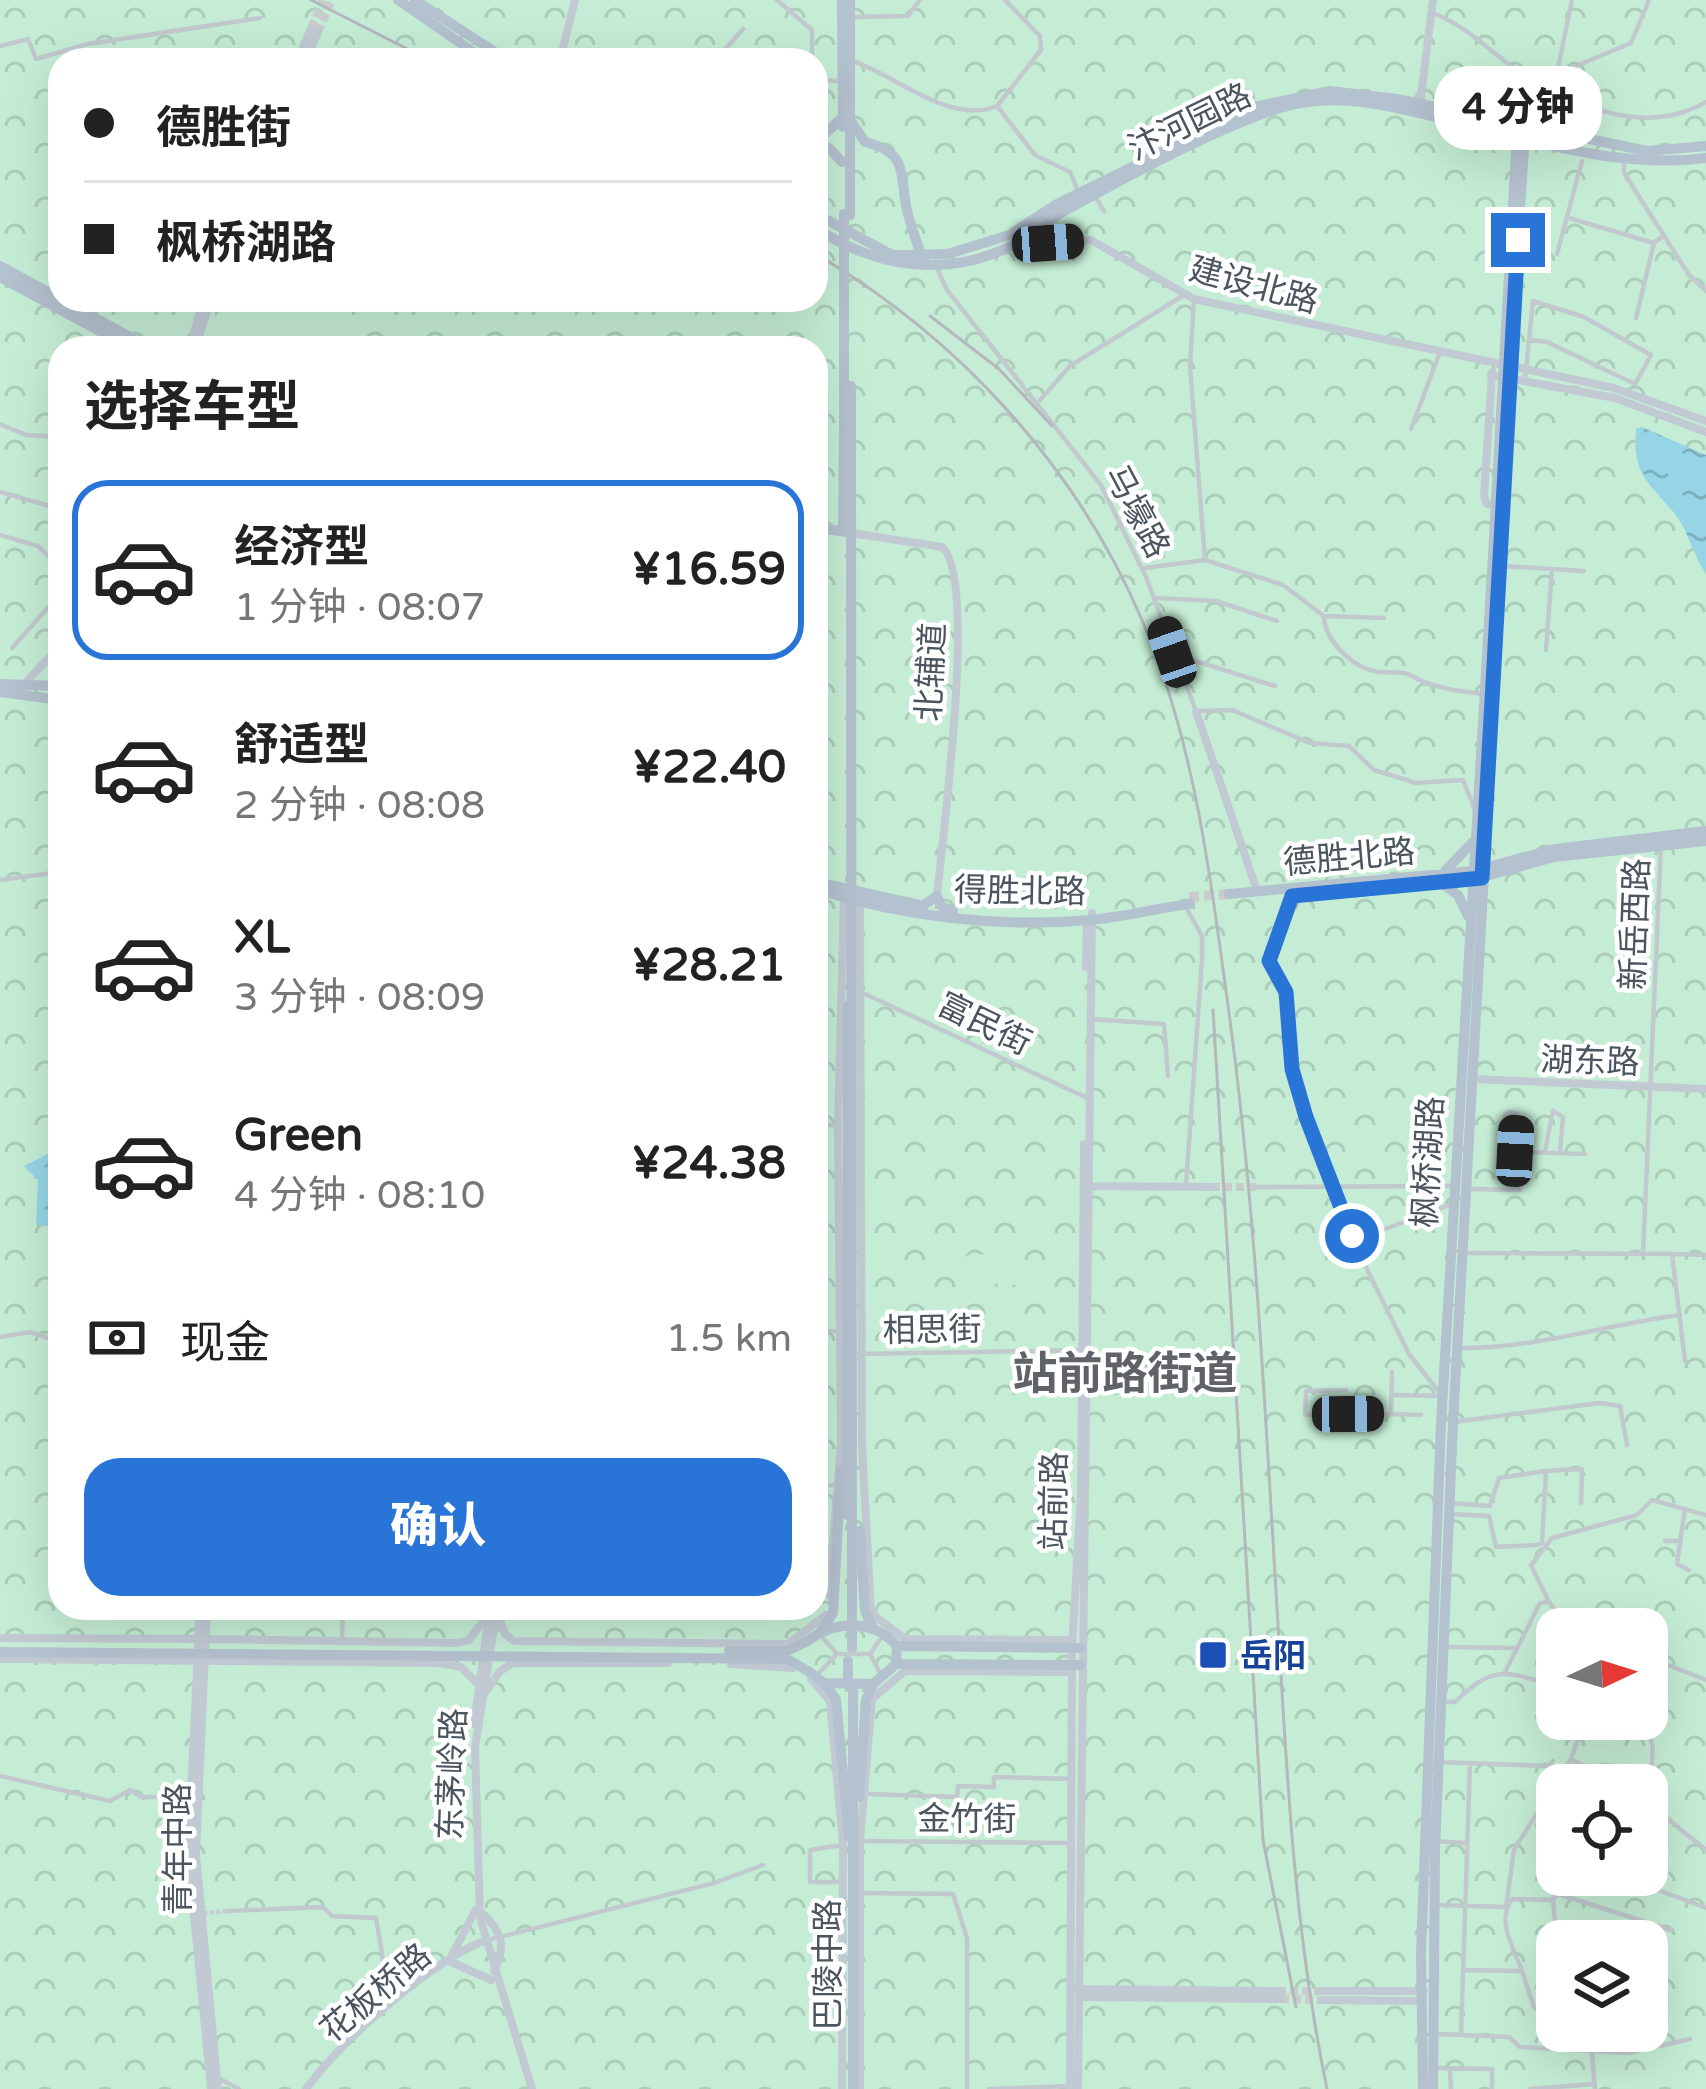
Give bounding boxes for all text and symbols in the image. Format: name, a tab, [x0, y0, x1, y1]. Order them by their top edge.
callout: 4 分钟	[1434, 66, 1602, 150]
street label: 汴河园路	[1122, 76, 1258, 169]
text: 4 分钟	[1462, 84, 1574, 131]
text: 德胜街	[156, 102, 291, 156]
route end	[1491, 213, 1545, 267]
text: 枫桥湖路	[156, 217, 336, 271]
car	[1011, 223, 1085, 263]
street label: 建设北路	[1185, 250, 1322, 321]
text: 选择车型	[84, 375, 300, 440]
street label: 马壕路	[1096, 459, 1177, 565]
icon: car	[90, 516, 198, 624]
text: 经济型	[234, 521, 369, 575]
text: ¥16.59	[632, 543, 786, 597]
text: 1 分钟 · 08:07	[234, 584, 485, 631]
car	[1143, 612, 1201, 692]
street label: 北辅道	[909, 622, 954, 723]
icon: car	[90, 714, 198, 822]
text: 舒适型	[234, 719, 369, 773]
text: ¥22.40	[633, 741, 786, 795]
text: 2 分钟 · 08:08	[234, 782, 485, 829]
street label: 德胜北路	[1282, 832, 1417, 883]
street label: 新岳西路	[1614, 857, 1657, 991]
street label: 得胜北路	[954, 871, 1086, 912]
text: XL	[234, 911, 290, 965]
icon: car	[90, 912, 198, 1020]
text: ¥28.21	[632, 939, 786, 993]
text: 3 分钟 · 08:09	[234, 974, 485, 1021]
street label: 富民街	[931, 985, 1037, 1064]
street label: 湖东路	[1540, 1040, 1640, 1083]
street label: 枫桥湖路	[1406, 1095, 1451, 1229]
text: Green	[234, 1109, 363, 1163]
icon: car	[90, 1110, 198, 1218]
car	[1495, 1114, 1535, 1188]
text: ¥24.38	[632, 1137, 786, 1191]
text: 4 分钟 · 08:10	[234, 1172, 485, 1219]
route start	[1325, 1209, 1379, 1263]
icon: cash	[84, 1305, 150, 1371]
street label: 相思街	[882, 1310, 982, 1351]
text: 1.5 km	[666, 1315, 792, 1362]
text: 现金	[180, 1317, 270, 1371]
district label: 站前路街道	[1012, 1348, 1238, 1402]
car	[1312, 1395, 1384, 1433]
street label: 站前路	[1034, 1451, 1075, 1551]
button: 确认	[84, 1458, 792, 1596]
north arrow	[1536, 1608, 1668, 1740]
map controls	[1536, 1608, 1668, 2052]
place label: 岳阳	[1240, 1637, 1306, 1676]
marker: 岳阳	[1197, 1639, 1229, 1671]
street label: 东茅岭路	[431, 1707, 474, 1841]
button: locate	[1536, 1764, 1668, 1896]
street label: 青年中路	[159, 1783, 198, 1915]
street label: 金竹街	[918, 1800, 1017, 1839]
street label: 巴陵中路	[809, 1899, 848, 2031]
button: layers	[1536, 1920, 1668, 2052]
street label: 花板桥路	[313, 1936, 439, 2051]

